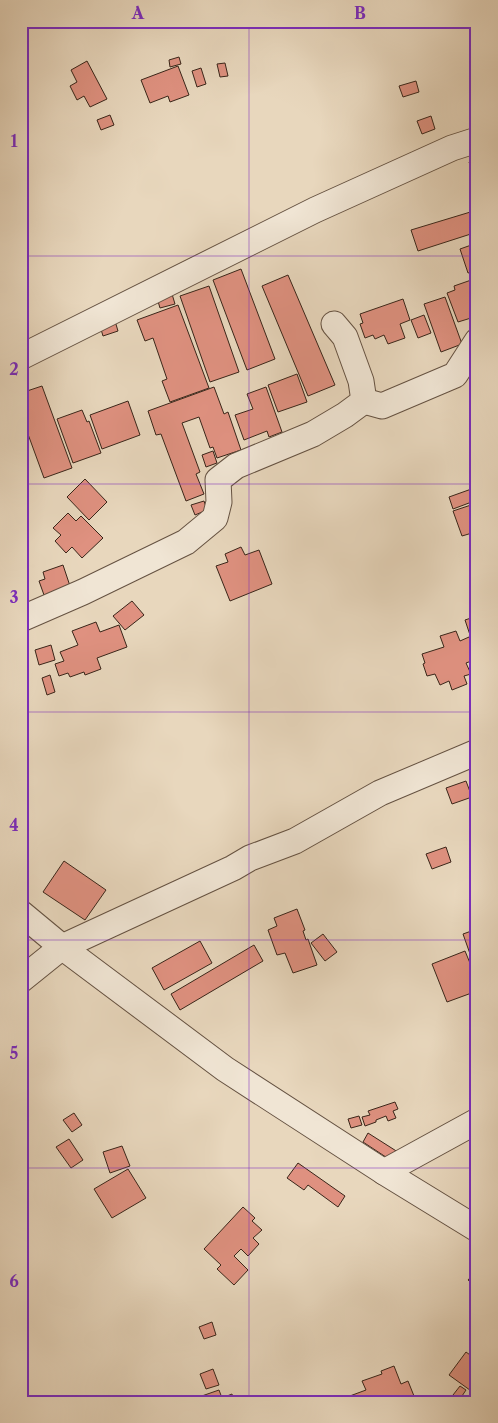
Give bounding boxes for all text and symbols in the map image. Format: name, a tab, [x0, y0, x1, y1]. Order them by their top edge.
text: A	[131, 3, 145, 23]
text: B	[354, 3, 366, 23]
text: 1	[10, 131, 18, 151]
text: 2	[9, 359, 19, 379]
text: 3	[9, 587, 19, 607]
text: 4	[9, 815, 19, 835]
text: 5	[10, 1043, 19, 1063]
text: 6	[9, 1271, 19, 1291]

